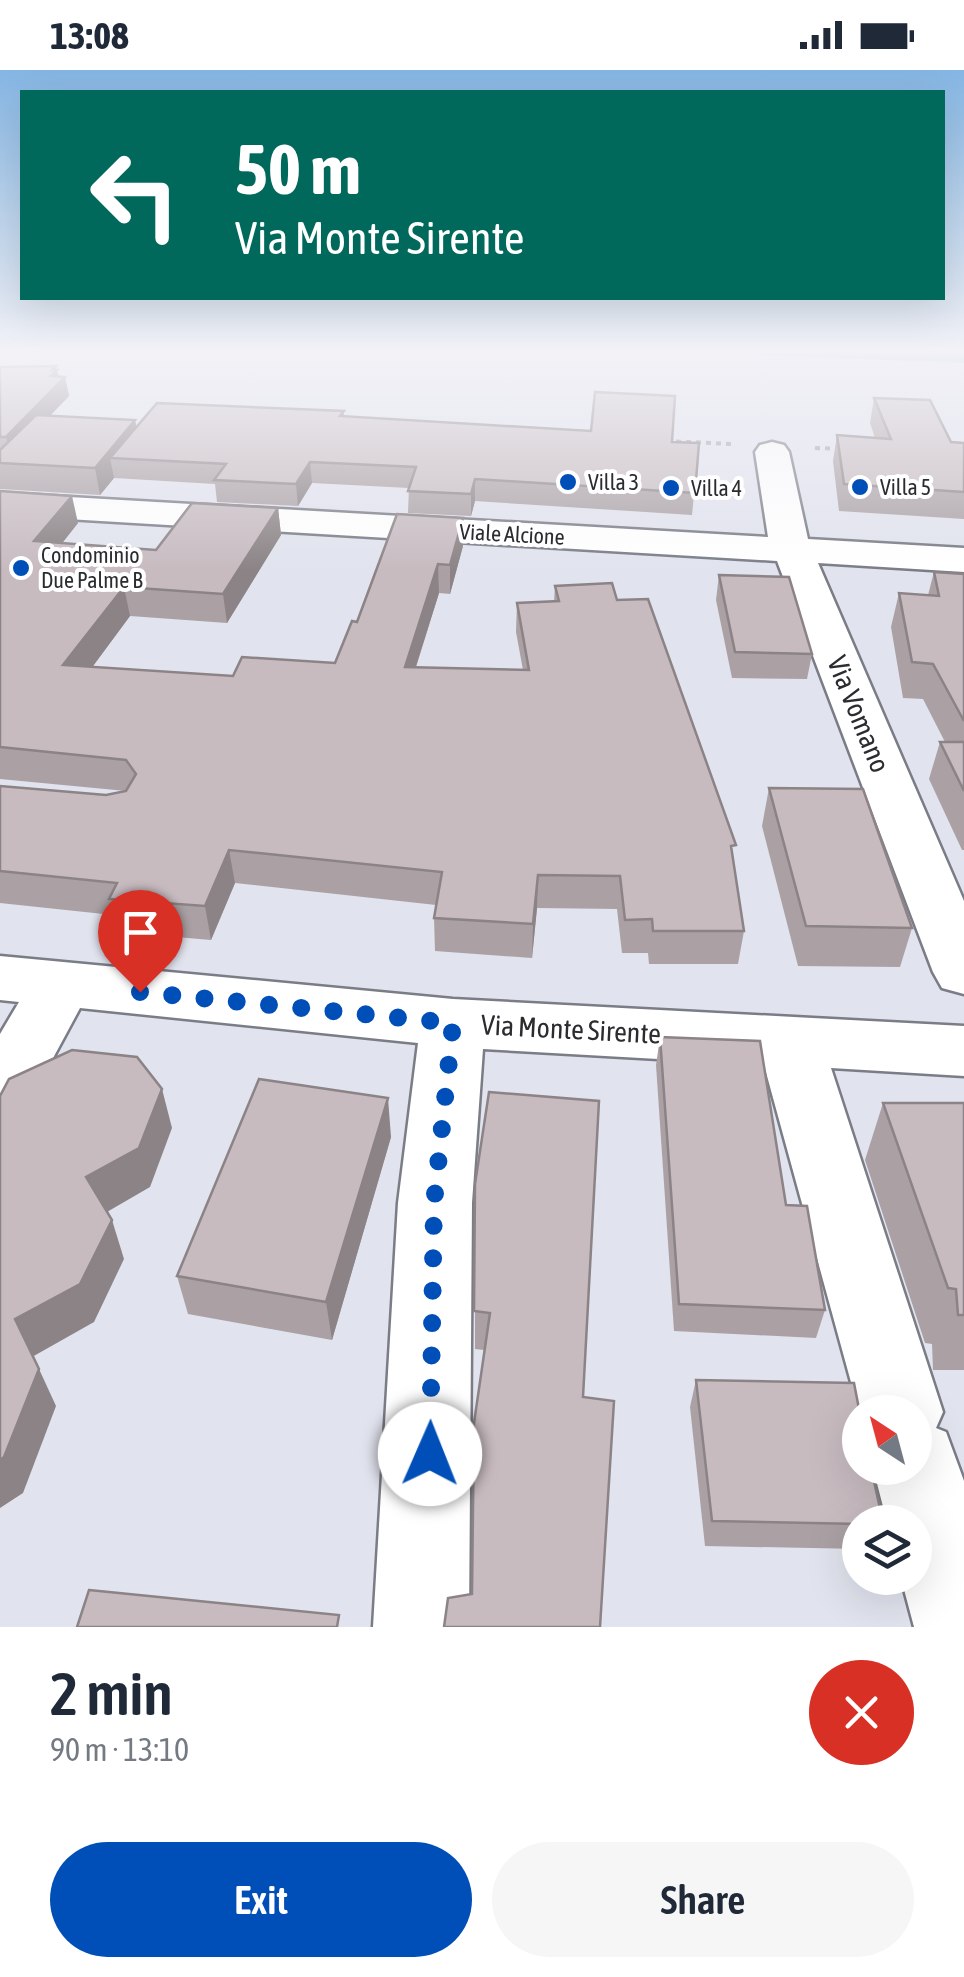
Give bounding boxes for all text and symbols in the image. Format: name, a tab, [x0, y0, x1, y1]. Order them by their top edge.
text: 13:08	[50, 14, 129, 57]
text: 50 m	[235, 129, 361, 209]
icon: left	[70, 130, 200, 260]
text: Via Monte Sirente	[235, 212, 524, 264]
place label: Villa 3	[588, 469, 639, 495]
marker: Villa 3	[557, 471, 579, 493]
place label: Villa 5	[880, 474, 931, 500]
place label: Villa 4	[691, 475, 742, 501]
marker: Villa 5	[849, 476, 871, 498]
marker: Villa 4	[660, 477, 682, 499]
street label: Viale Alcione	[459, 518, 565, 550]
place label: Condominio Due Palme B	[41, 542, 143, 593]
marker: Condominio Due Palme B	[10, 557, 32, 579]
street label: Via Vomano	[821, 651, 897, 777]
pin	[98, 890, 183, 993]
icon: arrive	[113, 905, 168, 960]
street label: Via Monte Sirente	[480, 1008, 662, 1050]
north arrow	[842, 1395, 932, 1485]
map controls	[842, 1395, 932, 1595]
position arrow	[378, 1402, 482, 1506]
button: layers	[842, 1505, 932, 1595]
text: 2 min	[50, 1659, 173, 1728]
button: close	[809, 1660, 914, 1765]
text: 90 m · 13:10	[50, 1731, 189, 1768]
button: Exit	[50, 1842, 472, 1957]
button: Share	[492, 1842, 914, 1957]

